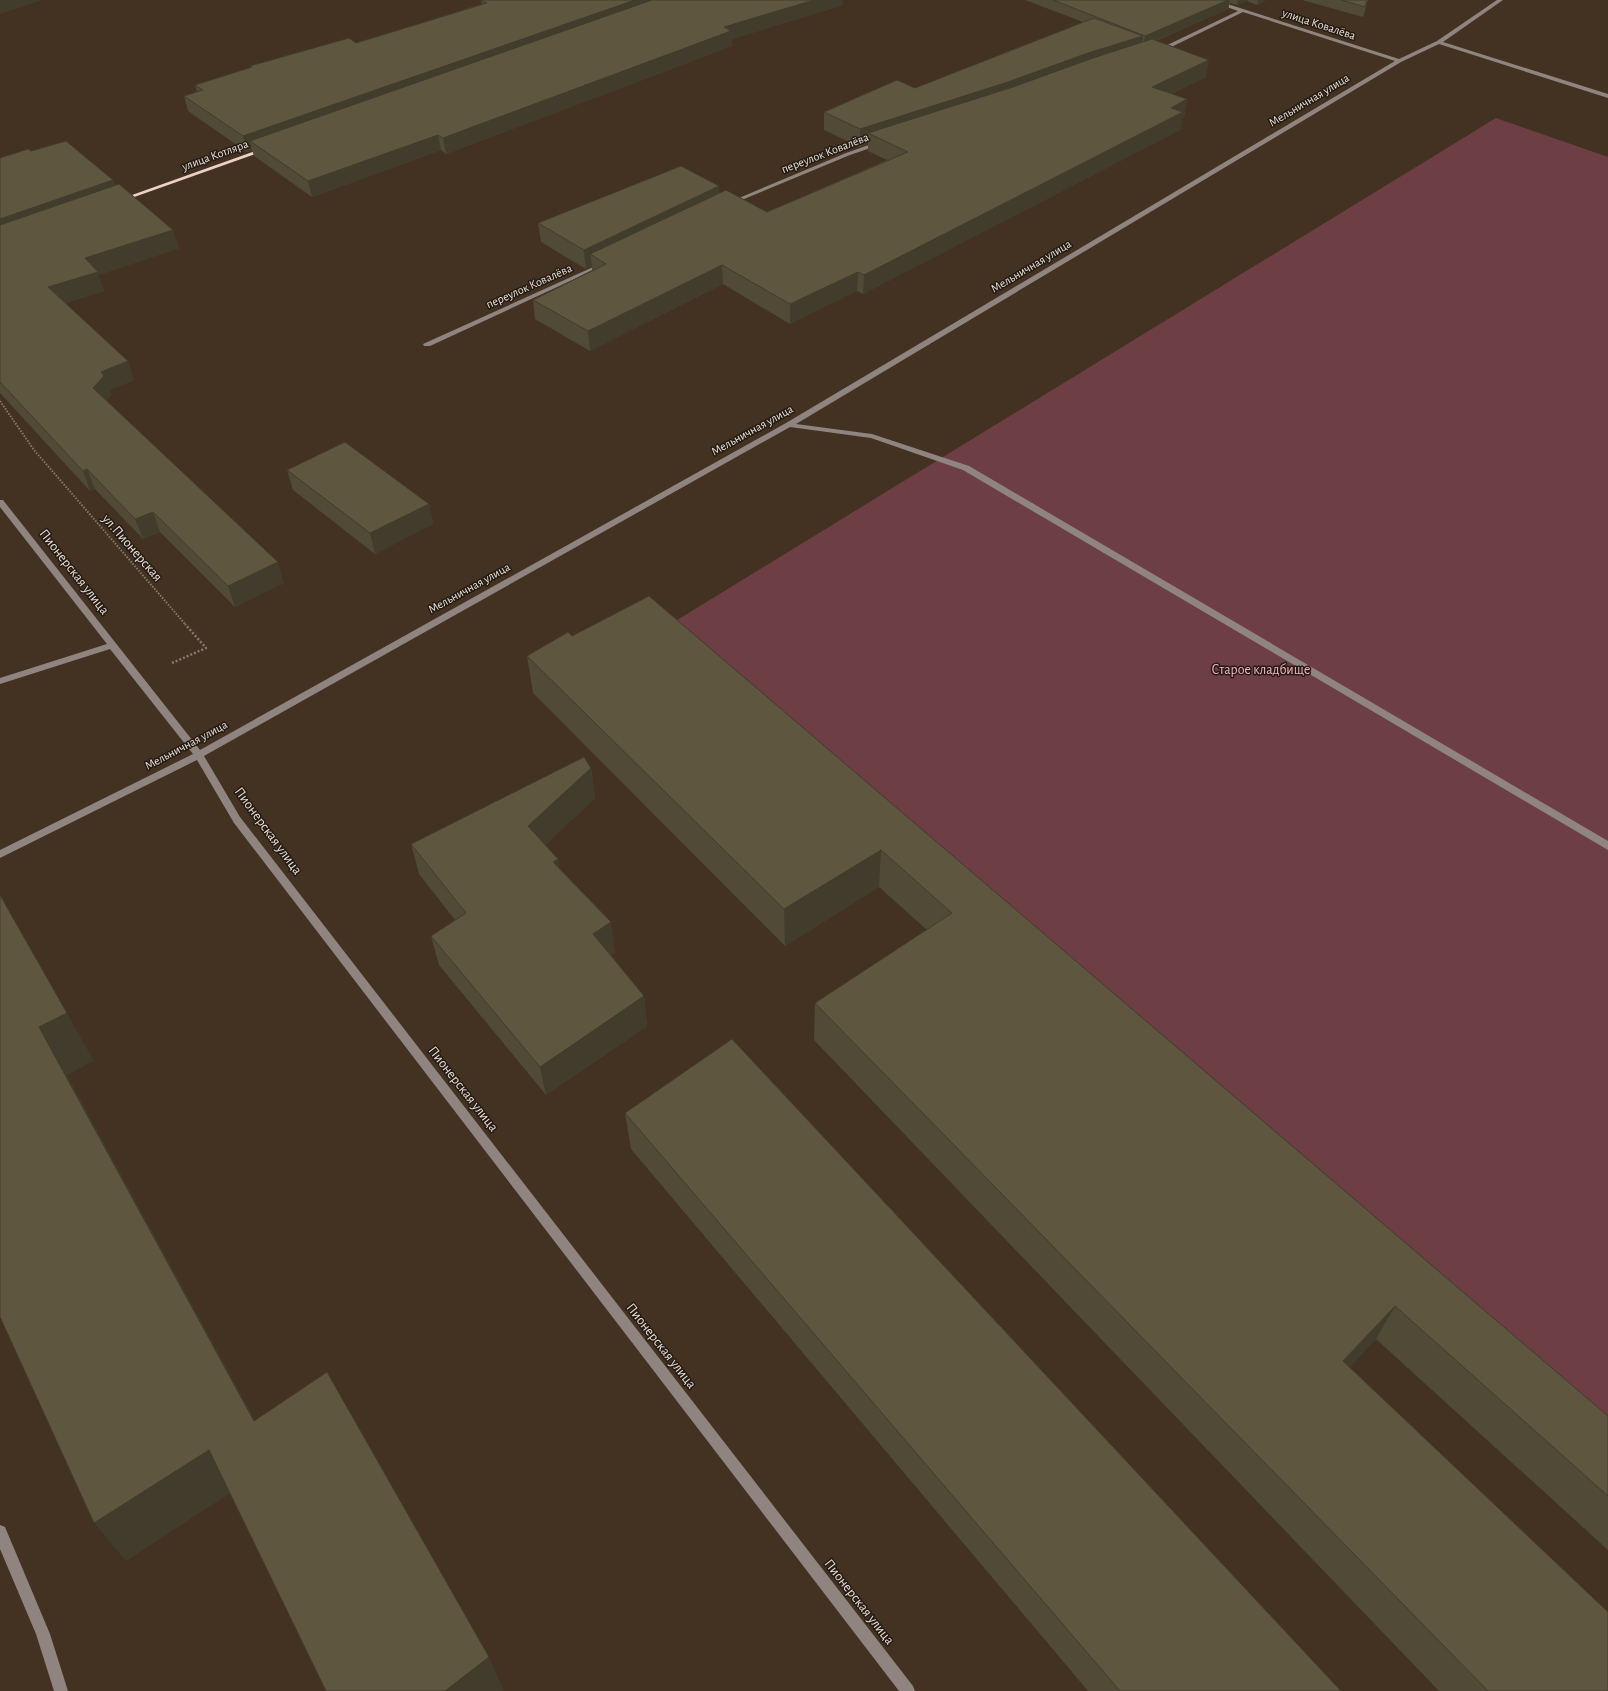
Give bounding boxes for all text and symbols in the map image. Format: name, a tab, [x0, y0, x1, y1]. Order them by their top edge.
street label: улица Ковалёва	[1280, 6, 1358, 43]
street label: Мельничная улица	[1267, 71, 1352, 130]
street label: переулок Ковалёва	[780, 131, 871, 176]
street label: улица Котляра	[179, 137, 251, 174]
street label: Мельничная улица	[989, 237, 1074, 296]
street label: переулок Ковалёва	[484, 261, 575, 311]
street label: Мельничная улица	[709, 402, 796, 458]
street label: ул.Пионерская	[98, 511, 165, 584]
street label: Пионерская улица	[36, 527, 112, 618]
street label: Мельничная улица	[426, 560, 513, 616]
park label: Старое кладбище	[1212, 663, 1310, 677]
street label: Мельничная улица	[143, 718, 230, 773]
street label: Пионерская улица	[232, 785, 305, 878]
street label: Пионерская улица	[425, 1044, 501, 1135]
street label: Пионерская улица	[623, 1301, 699, 1392]
street label: Пионерская улица	[821, 1557, 897, 1648]

